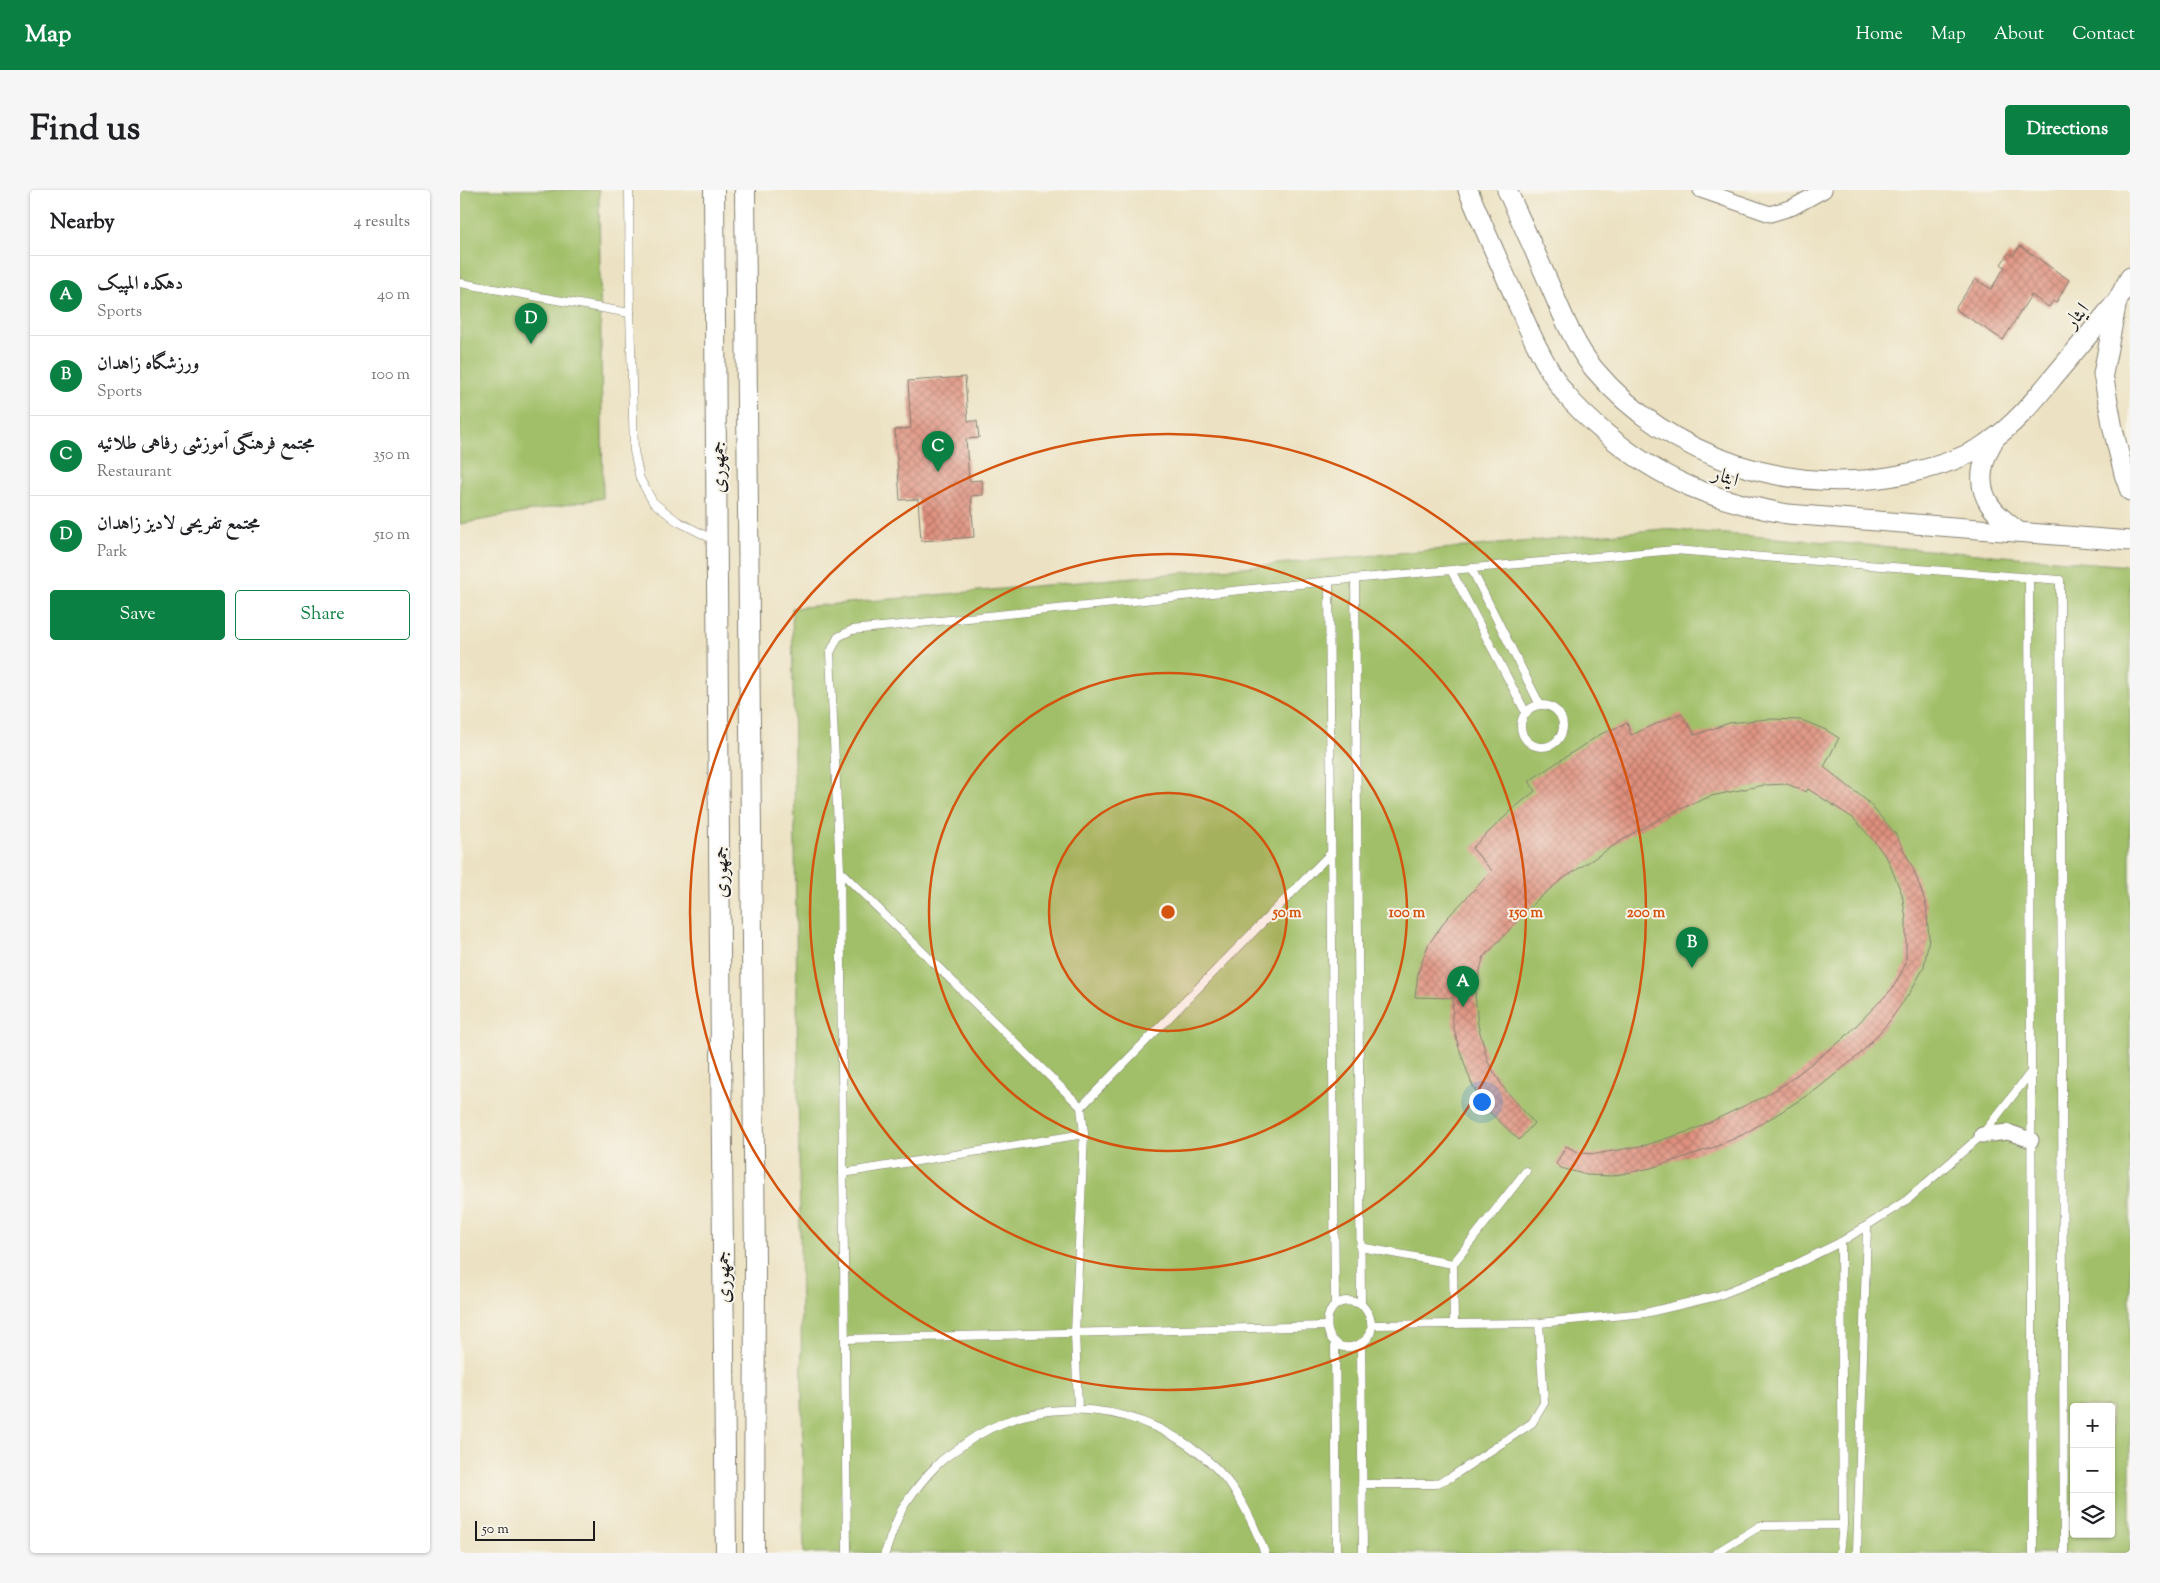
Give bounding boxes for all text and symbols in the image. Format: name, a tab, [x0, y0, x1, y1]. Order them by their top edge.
text: Map	[25, 18, 71, 52]
text: Home	[1856, 22, 1903, 48]
text: Map	[1931, 22, 1966, 48]
text: About	[1994, 22, 2044, 48]
text: Contact	[2072, 22, 2135, 48]
text: Find us	[30, 105, 140, 156]
button: Directions	[2005, 105, 2130, 155]
text: Nearby	[50, 208, 115, 238]
text: 4 results	[354, 211, 410, 234]
text: دهکده المپیک	[97, 271, 183, 298]
text: A	[60, 284, 73, 307]
text: 40 m	[377, 284, 410, 307]
street label: ایثار	[2057, 297, 2097, 337]
text: Sports	[97, 301, 142, 324]
pin: D	[515, 303, 547, 344]
text: ورزشگاه زاهدان	[97, 351, 199, 378]
text: B	[61, 364, 71, 387]
text: 100 m	[371, 364, 410, 387]
text: Sports	[97, 381, 142, 404]
text: مجتمع فرهنگی ٱموزشی رفاهی طلائیه	[97, 431, 314, 458]
pin: C	[922, 431, 954, 472]
street label: جمهوری	[705, 440, 734, 493]
text: C	[60, 444, 72, 467]
text: 350 m	[373, 444, 410, 467]
street label: ایثار	[1706, 460, 1742, 496]
text: Restaurant	[97, 461, 172, 484]
text: مجتمع تفریحی لادیز زاهدان	[97, 511, 260, 538]
text: D	[60, 524, 72, 547]
text: 510 m	[374, 524, 410, 547]
text: Park	[97, 541, 128, 564]
button: Save	[50, 590, 225, 640]
button: Share	[235, 590, 410, 640]
street label: جمهوری	[708, 846, 737, 898]
centre of rings	[1159, 903, 1177, 921]
text: 50 m	[1272, 903, 1302, 924]
text: 100 m	[1389, 903, 1426, 924]
text: 150 m	[1509, 903, 1543, 924]
text: 200 m	[1627, 903, 1666, 924]
pin: B	[1676, 927, 1708, 968]
pin: A	[1447, 966, 1479, 1007]
your location	[1469, 1089, 1495, 1115]
street label: جمهوری	[710, 1250, 739, 1303]
map controls	[2070, 1403, 2115, 1538]
button: +	[2070, 1403, 2115, 1448]
button: −	[2070, 1448, 2115, 1493]
button: layers	[2070, 1493, 2115, 1538]
scale bar	[475, 1518, 595, 1541]
text: 50 m	[482, 1520, 509, 1540]

